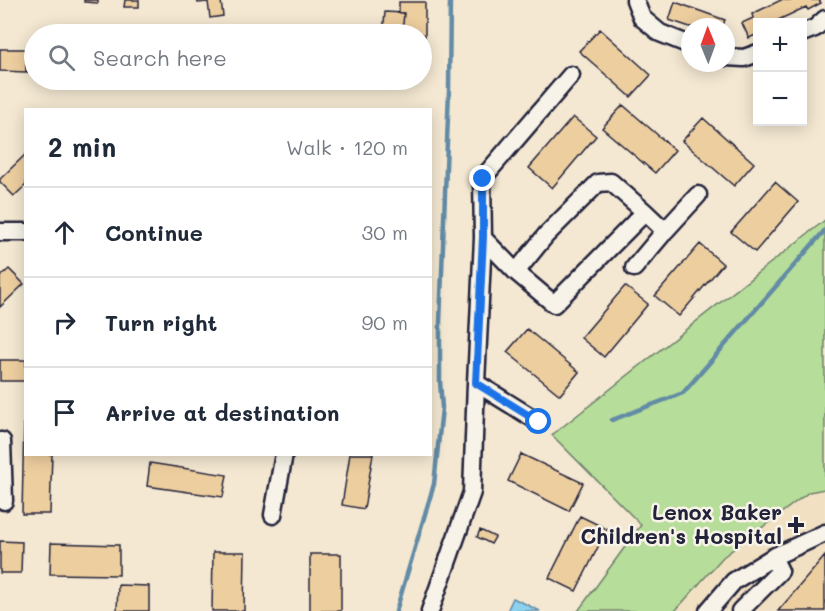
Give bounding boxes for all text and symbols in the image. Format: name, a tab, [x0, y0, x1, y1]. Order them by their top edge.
north arrow	[681, 18, 735, 72]
map controls	[753, 18, 807, 126]
button: +	[753, 18, 807, 72]
search box	[24, 24, 432, 90]
icon: search	[45, 41, 78, 74]
text: Search here	[93, 43, 227, 72]
button: −	[753, 72, 807, 126]
text: 2 min	[48, 130, 116, 164]
text: Walk · 120 m	[286, 134, 408, 160]
route end	[469, 165, 495, 191]
icon: ahead	[48, 216, 81, 249]
text: Continue	[105, 218, 203, 247]
text: 30 m	[362, 219, 408, 245]
icon: right	[48, 306, 81, 339]
text: Turn right	[105, 308, 217, 337]
text: 90 m	[362, 309, 408, 335]
icon: arrive	[48, 396, 81, 429]
text: Arrive at destination	[105, 398, 340, 427]
route start	[525, 408, 551, 434]
place label: Lenox Baker Children's Hospital	[580, 498, 782, 549]
marker: Lenox Baker Children's Hospital	[787, 516, 805, 534]

